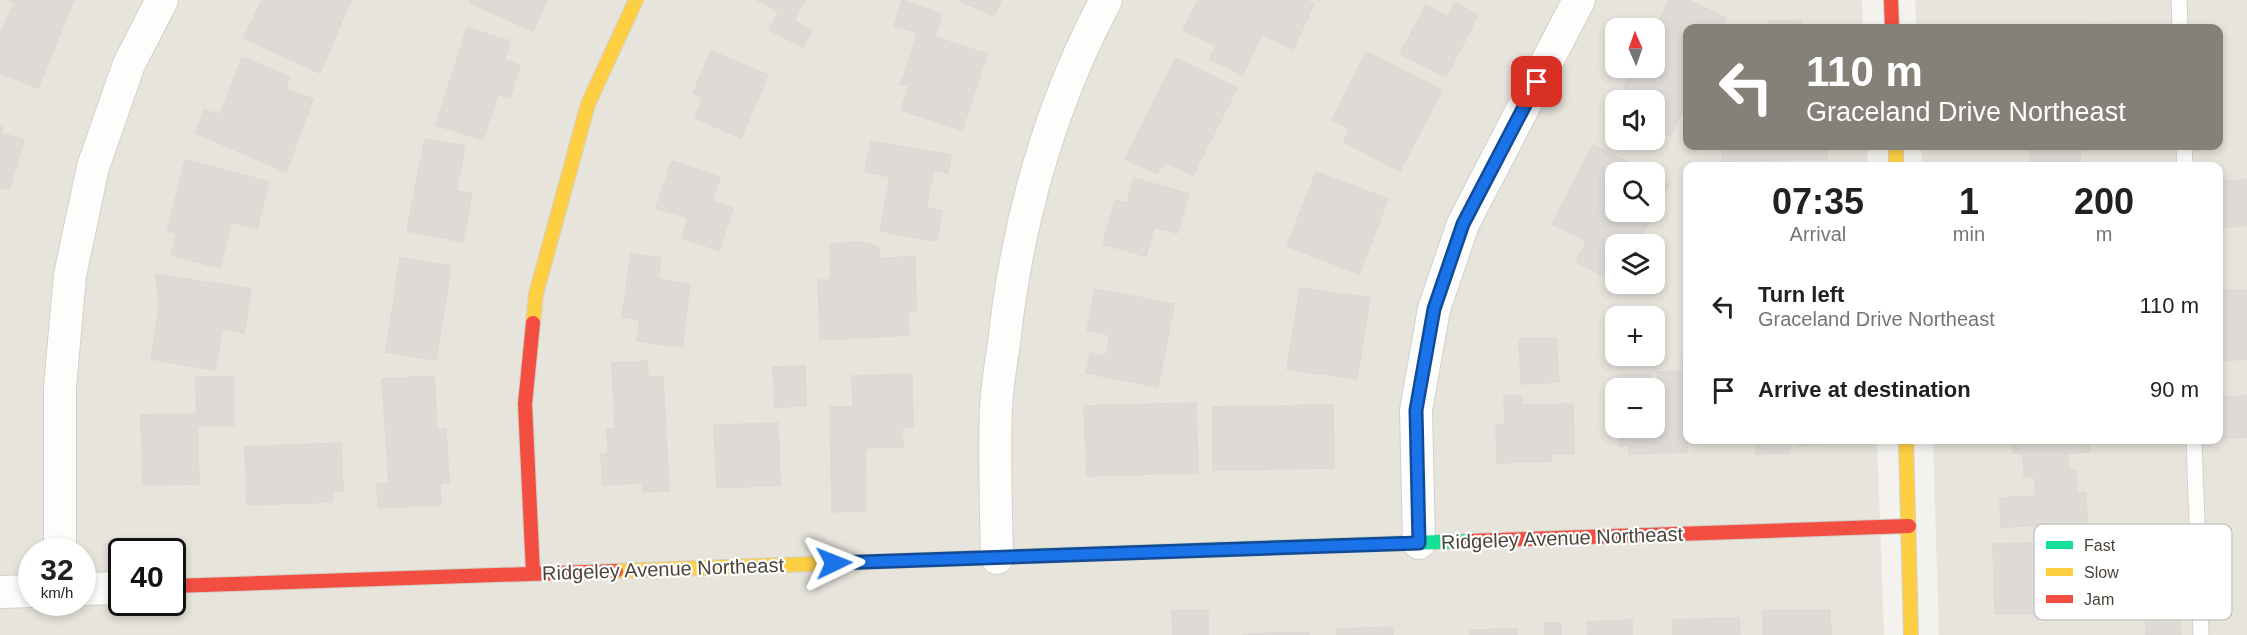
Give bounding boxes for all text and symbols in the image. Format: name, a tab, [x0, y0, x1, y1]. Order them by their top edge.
north arrow	[1605, 18, 1665, 78]
map controls	[1605, 18, 1665, 438]
icon: left	[1707, 48, 1785, 126]
text: 110 m	[1806, 48, 1923, 95]
pin	[1511, 56, 1562, 107]
icon: arrive	[1520, 65, 1553, 98]
button: sound	[1605, 90, 1665, 150]
text: Graceland Drive Northeast	[1806, 97, 2126, 127]
button: search	[1605, 162, 1665, 222]
text: 07:35	[1772, 181, 1864, 222]
text: 1	[1959, 181, 1979, 222]
text: 200	[2074, 181, 2134, 222]
text: Arrival	[1790, 223, 1846, 245]
text: min	[1953, 223, 1985, 245]
text: m	[2096, 223, 2112, 245]
button: layers	[1605, 234, 1665, 294]
text: Turn left	[1758, 282, 1844, 307]
icon: left	[1707, 290, 1740, 323]
text: 110 m	[2139, 293, 2199, 318]
button: +	[1605, 306, 1665, 366]
text: Graceland Drive Northeast	[1758, 308, 1995, 330]
icon: arrive	[1707, 374, 1740, 407]
text: Arrive at destination	[1758, 377, 1971, 402]
text: 90 m	[2150, 377, 2199, 402]
button: −	[1605, 378, 1665, 438]
street label: Ridgeley Avenue Northeast	[1441, 523, 1684, 553]
legend	[2034, 524, 2232, 620]
position arrow	[802, 531, 866, 595]
text: Fast	[2084, 537, 2116, 554]
speed limit sign: 40	[108, 538, 186, 616]
text: 32	[40, 553, 74, 586]
street label: Ridgeley Avenue Northeast	[542, 554, 785, 584]
text: Slow	[2084, 564, 2119, 581]
text: km/h	[41, 584, 73, 601]
text: Jam	[2084, 591, 2114, 608]

